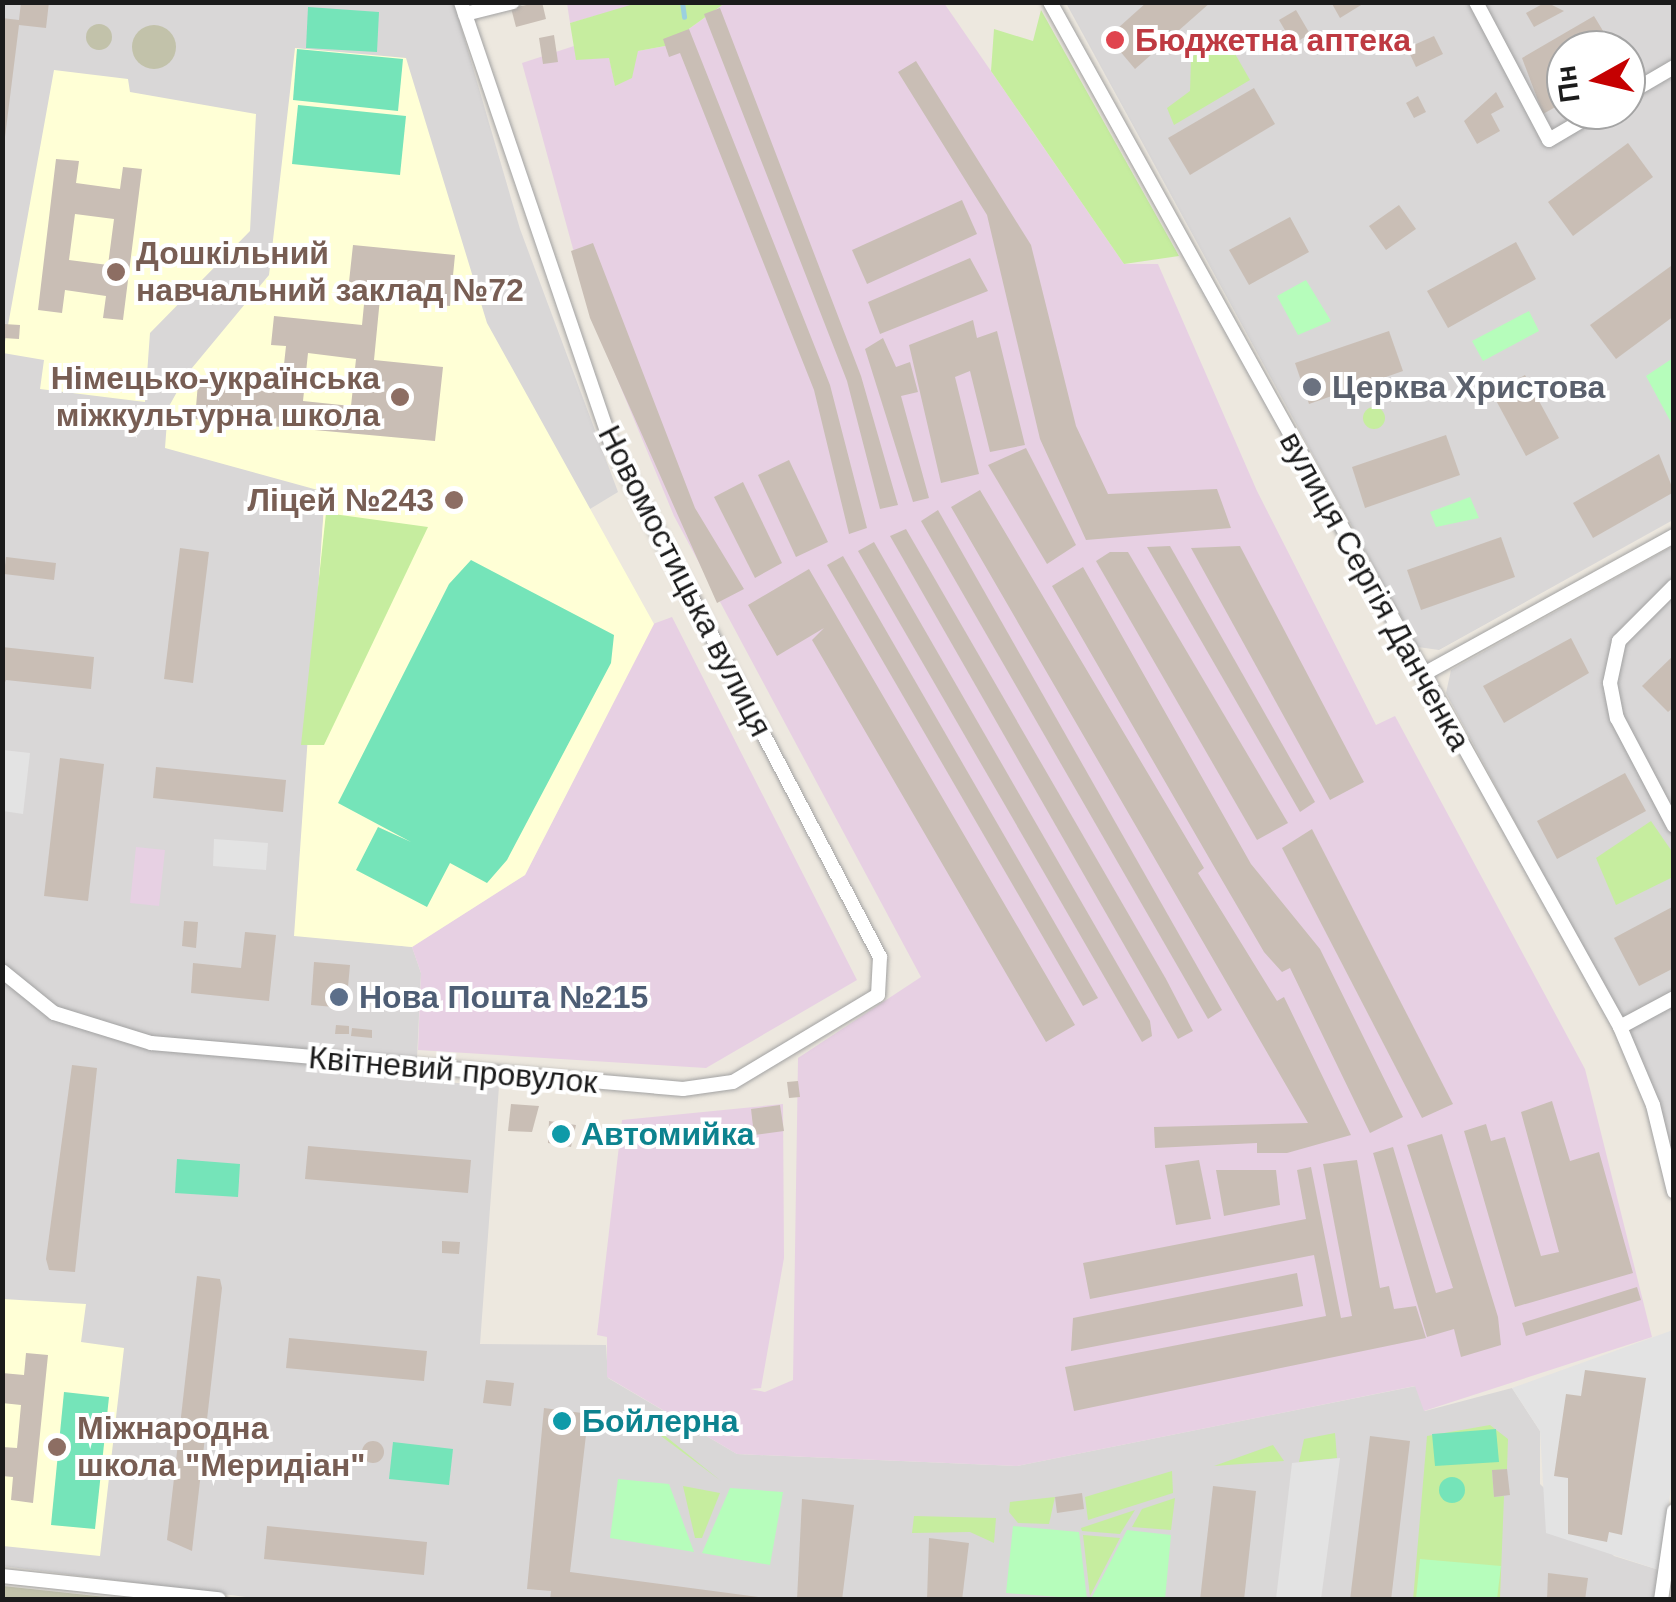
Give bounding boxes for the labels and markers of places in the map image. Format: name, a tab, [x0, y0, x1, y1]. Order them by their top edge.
place label: Бюджетна аптека	[1135, 21, 1411, 59]
marker: Бюджетна аптека	[1104, 29, 1126, 51]
place label: Дошкільний навчальний заклад №72	[136, 235, 524, 310]
marker: Дошкільний навчальний заклад №72	[105, 261, 127, 283]
place label: Німецько-українська міжкультурна школа	[51, 360, 380, 435]
place label: Церква Христова	[1332, 368, 1605, 406]
marker: Церква Христова	[1301, 376, 1323, 398]
marker: Німецько-українська міжкультурна школа	[389, 386, 411, 408]
place label: Ліцей №243	[248, 481, 434, 519]
marker: Ліцей №243	[443, 489, 465, 511]
place label: Нова Пошта №215	[359, 978, 648, 1016]
marker: Нова Пошта №215	[328, 986, 350, 1008]
place label: Автомийка	[581, 1115, 755, 1153]
marker: Автомийка	[550, 1123, 572, 1145]
place label: Бойлерна	[582, 1402, 739, 1440]
place label: Міжнародна школа "Меридіан"	[77, 1410, 365, 1485]
marker: Бойлерна	[551, 1410, 573, 1432]
marker: Міжнародна школа "Меридіан"	[46, 1436, 68, 1458]

